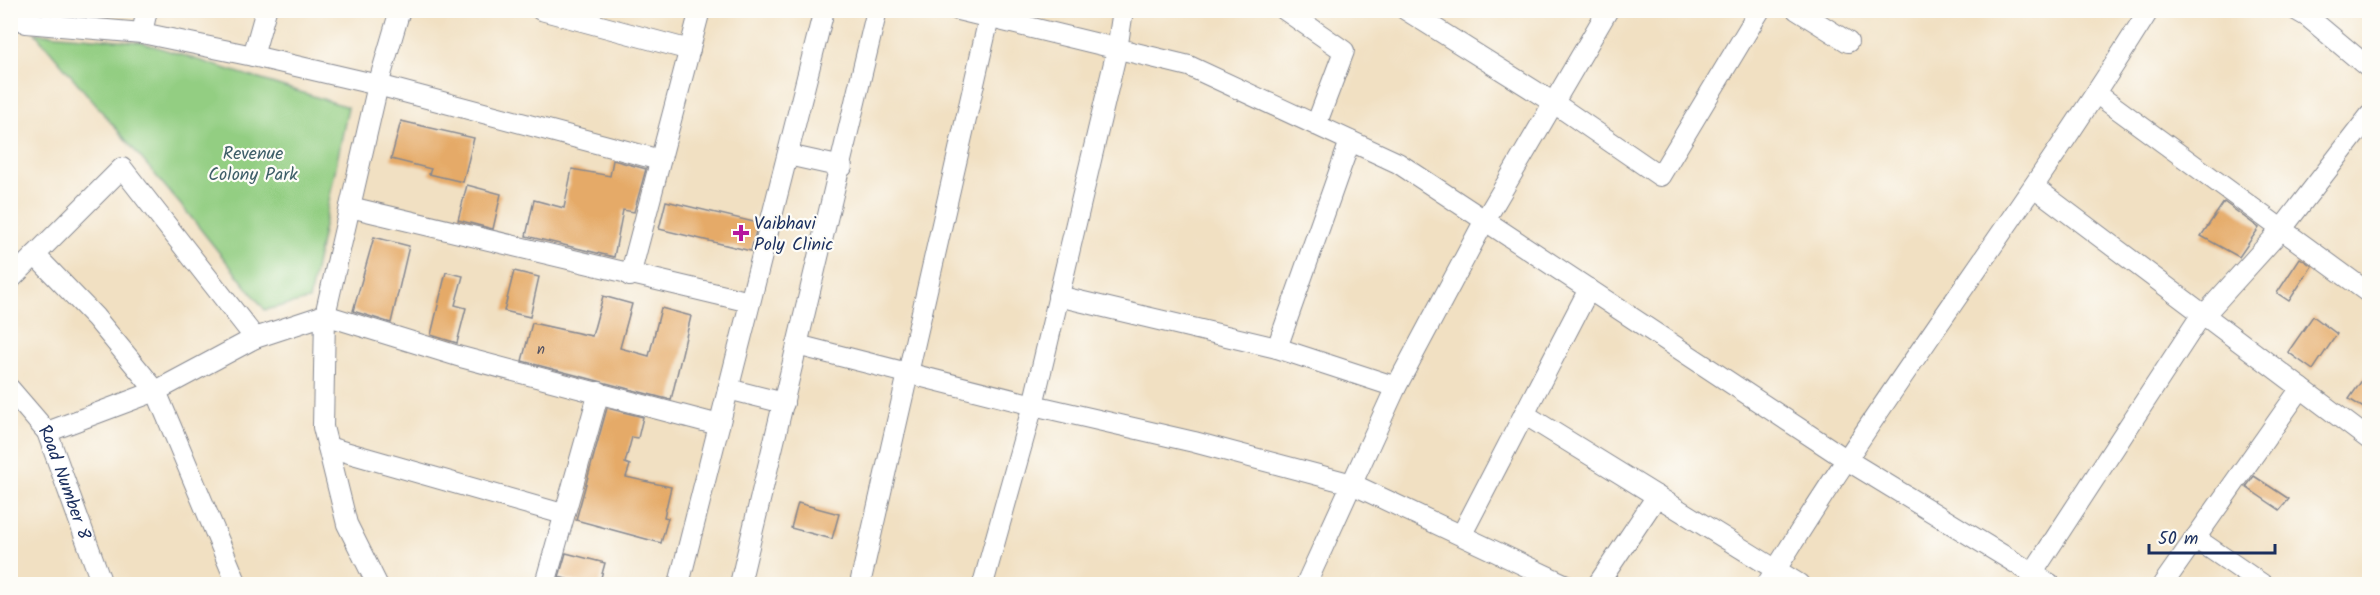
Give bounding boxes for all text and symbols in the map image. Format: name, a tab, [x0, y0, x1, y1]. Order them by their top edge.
park label: Revenue Colony Park	[208, 140, 298, 190]
place label: Vaibhavi Poly Clinic	[754, 210, 833, 260]
marker: Vaibhavi Poly Clinic	[732, 224, 750, 242]
house number: n	[537, 338, 545, 362]
street label: Road Number 8	[30, 418, 98, 544]
scale bar	[2149, 517, 2275, 555]
text: 50 m	[2158, 525, 2198, 554]

